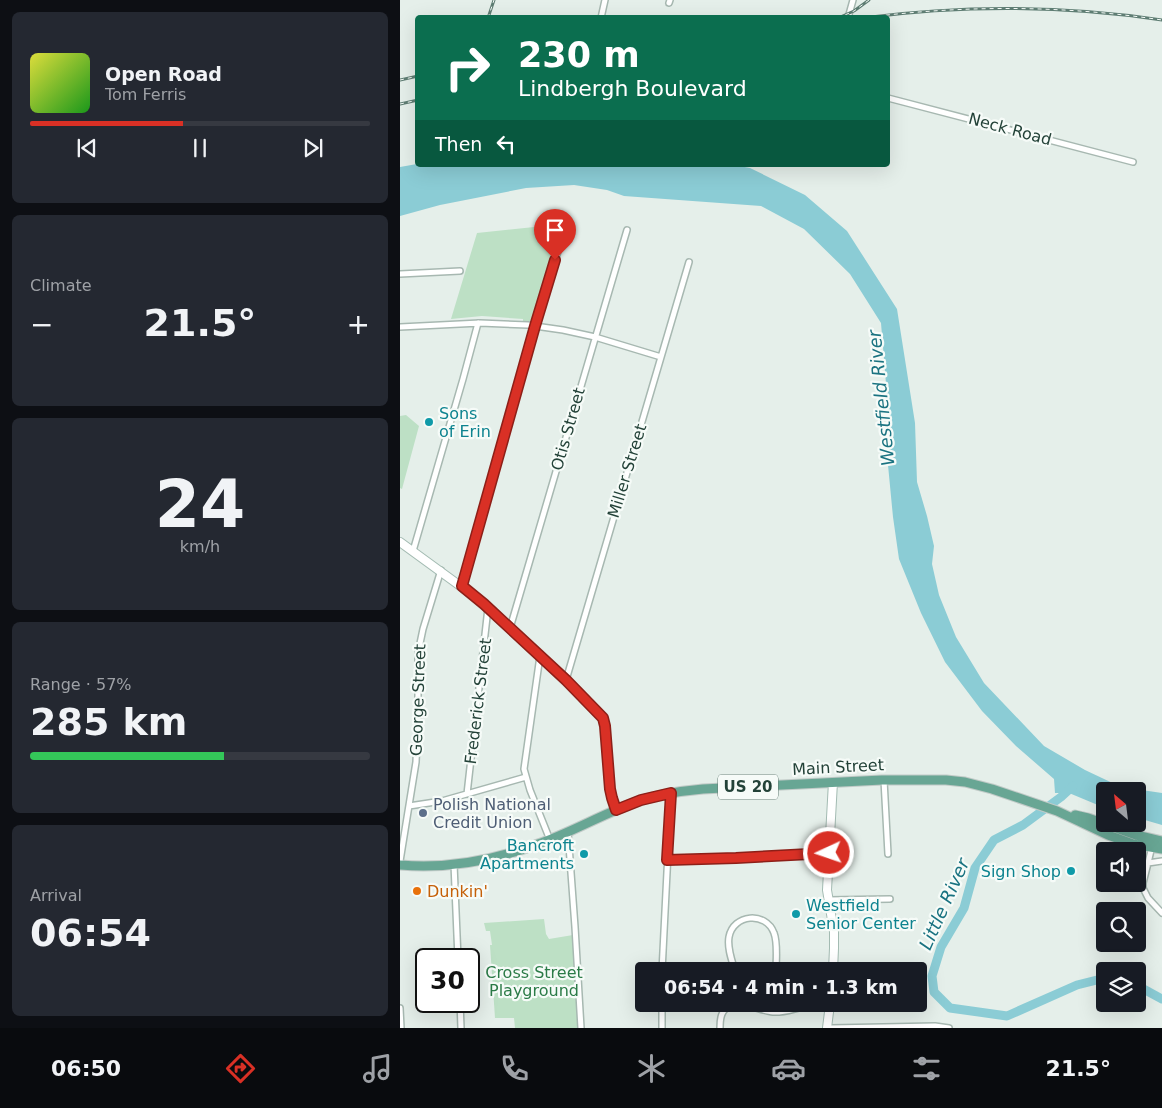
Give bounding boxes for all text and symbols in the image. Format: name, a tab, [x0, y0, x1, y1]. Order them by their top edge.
icon: right	[435, 35, 500, 100]
text: 230 m	[518, 35, 640, 75]
text: Open Road	[105, 63, 222, 85]
text: Lindbergh Boulevard	[518, 76, 747, 101]
text: Tom Ferris	[105, 85, 186, 104]
street label: Neck Road	[966, 109, 1054, 149]
icon: left	[492, 130, 520, 158]
text: Then	[435, 133, 482, 155]
icon: previous	[73, 134, 101, 162]
icon: pause	[186, 134, 214, 162]
icon: next	[299, 134, 327, 162]
pin	[534, 209, 576, 260]
icon: arrive	[541, 216, 569, 244]
text: Climate	[30, 276, 92, 295]
text: 21.5°	[144, 301, 256, 345]
text: −	[30, 308, 53, 341]
text: +	[347, 308, 370, 341]
water label: Westfield River	[863, 327, 899, 467]
street label: Otis Street	[547, 385, 589, 473]
place label: Sons of Erin	[439, 404, 491, 441]
marker: Sons of Erin	[423, 416, 435, 428]
street label: Miller Street	[604, 422, 650, 520]
text: 24	[155, 467, 245, 542]
text: km/h	[180, 537, 220, 556]
street label: Frederick Street	[461, 637, 495, 765]
street label: George Street	[407, 644, 429, 756]
text: Range · 57%	[30, 675, 132, 694]
text: 285 km	[30, 700, 187, 744]
street label: Main Street	[792, 755, 884, 779]
road number: US 20	[718, 774, 778, 800]
north arrow	[1096, 782, 1146, 832]
map controls	[1096, 782, 1146, 1012]
place label: Polish National Credit Union	[433, 795, 551, 832]
marker: Polish National Credit Union	[417, 807, 429, 819]
position arrow	[802, 826, 854, 878]
place label: Bancroft Apartments	[480, 836, 574, 873]
button: sound	[1096, 842, 1146, 892]
marker: Bancroft Apartments	[578, 848, 590, 860]
water label: Little River	[915, 854, 974, 953]
place label: Sign Shop	[981, 862, 1061, 881]
marker: Sign Shop	[1065, 865, 1077, 877]
place label: Dunkin'	[427, 882, 488, 901]
marker: Dunkin'	[411, 885, 423, 897]
text: Arrival	[30, 886, 82, 905]
place label: Westfield Senior Center	[806, 896, 916, 933]
button: search	[1096, 902, 1146, 952]
marker: Westfield Senior Center	[790, 908, 802, 920]
text: 06:54	[30, 911, 151, 955]
speed limit sign: 30	[415, 948, 480, 1013]
button: layers	[1096, 962, 1146, 1012]
park label: Cross Street Playground	[485, 963, 583, 1000]
text: 06:54 · 4 min · 1.3 km	[664, 976, 898, 998]
icon: directions	[223, 1051, 258, 1086]
icon: music	[360, 1051, 395, 1086]
icon: phone	[497, 1051, 532, 1086]
icon: climate	[634, 1051, 669, 1086]
icon: car	[771, 1051, 806, 1086]
icon: filters	[909, 1051, 944, 1086]
text: 06:50	[51, 1056, 121, 1081]
text: 21.5°	[1046, 1056, 1111, 1081]

